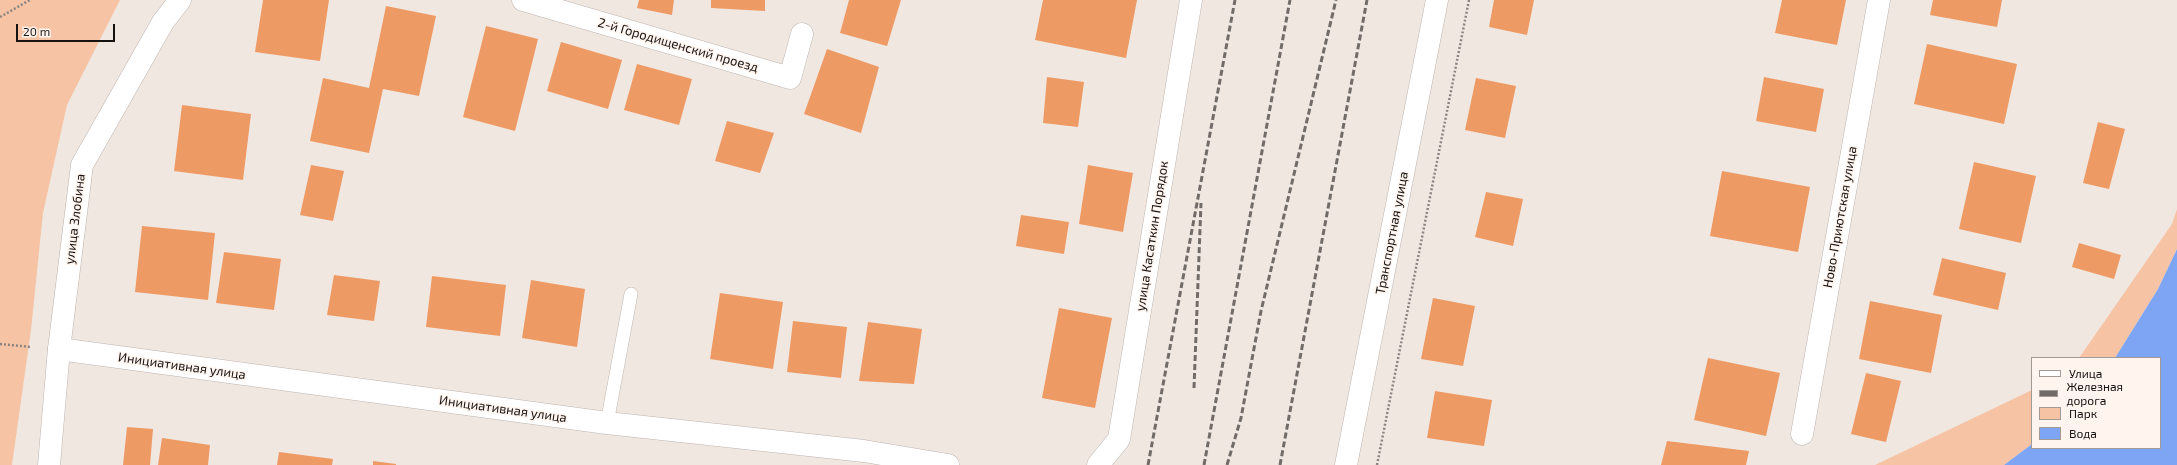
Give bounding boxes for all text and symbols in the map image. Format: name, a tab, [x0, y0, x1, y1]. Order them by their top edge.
street label: 2-й Городищенский проезд	[596, 15, 760, 75]
scale bar	[18, 16, 117, 42]
text: 20 m	[23, 24, 50, 38]
street label: Ново-Приютская улица	[1820, 145, 1860, 289]
street label: улица Касаткин Порядок	[1132, 160, 1172, 312]
street label: Транспортная улица	[1372, 170, 1412, 296]
street label: улица Злобина	[62, 173, 88, 265]
street label: Инициативная улица	[117, 349, 247, 383]
legend	[2031, 357, 2161, 449]
text: Улица	[2069, 366, 2102, 380]
text: Железная дорога	[2066, 379, 2123, 407]
street label: Инициативная улица	[438, 392, 568, 426]
text: Парк	[2069, 406, 2097, 420]
text: Вода	[2069, 426, 2097, 440]

